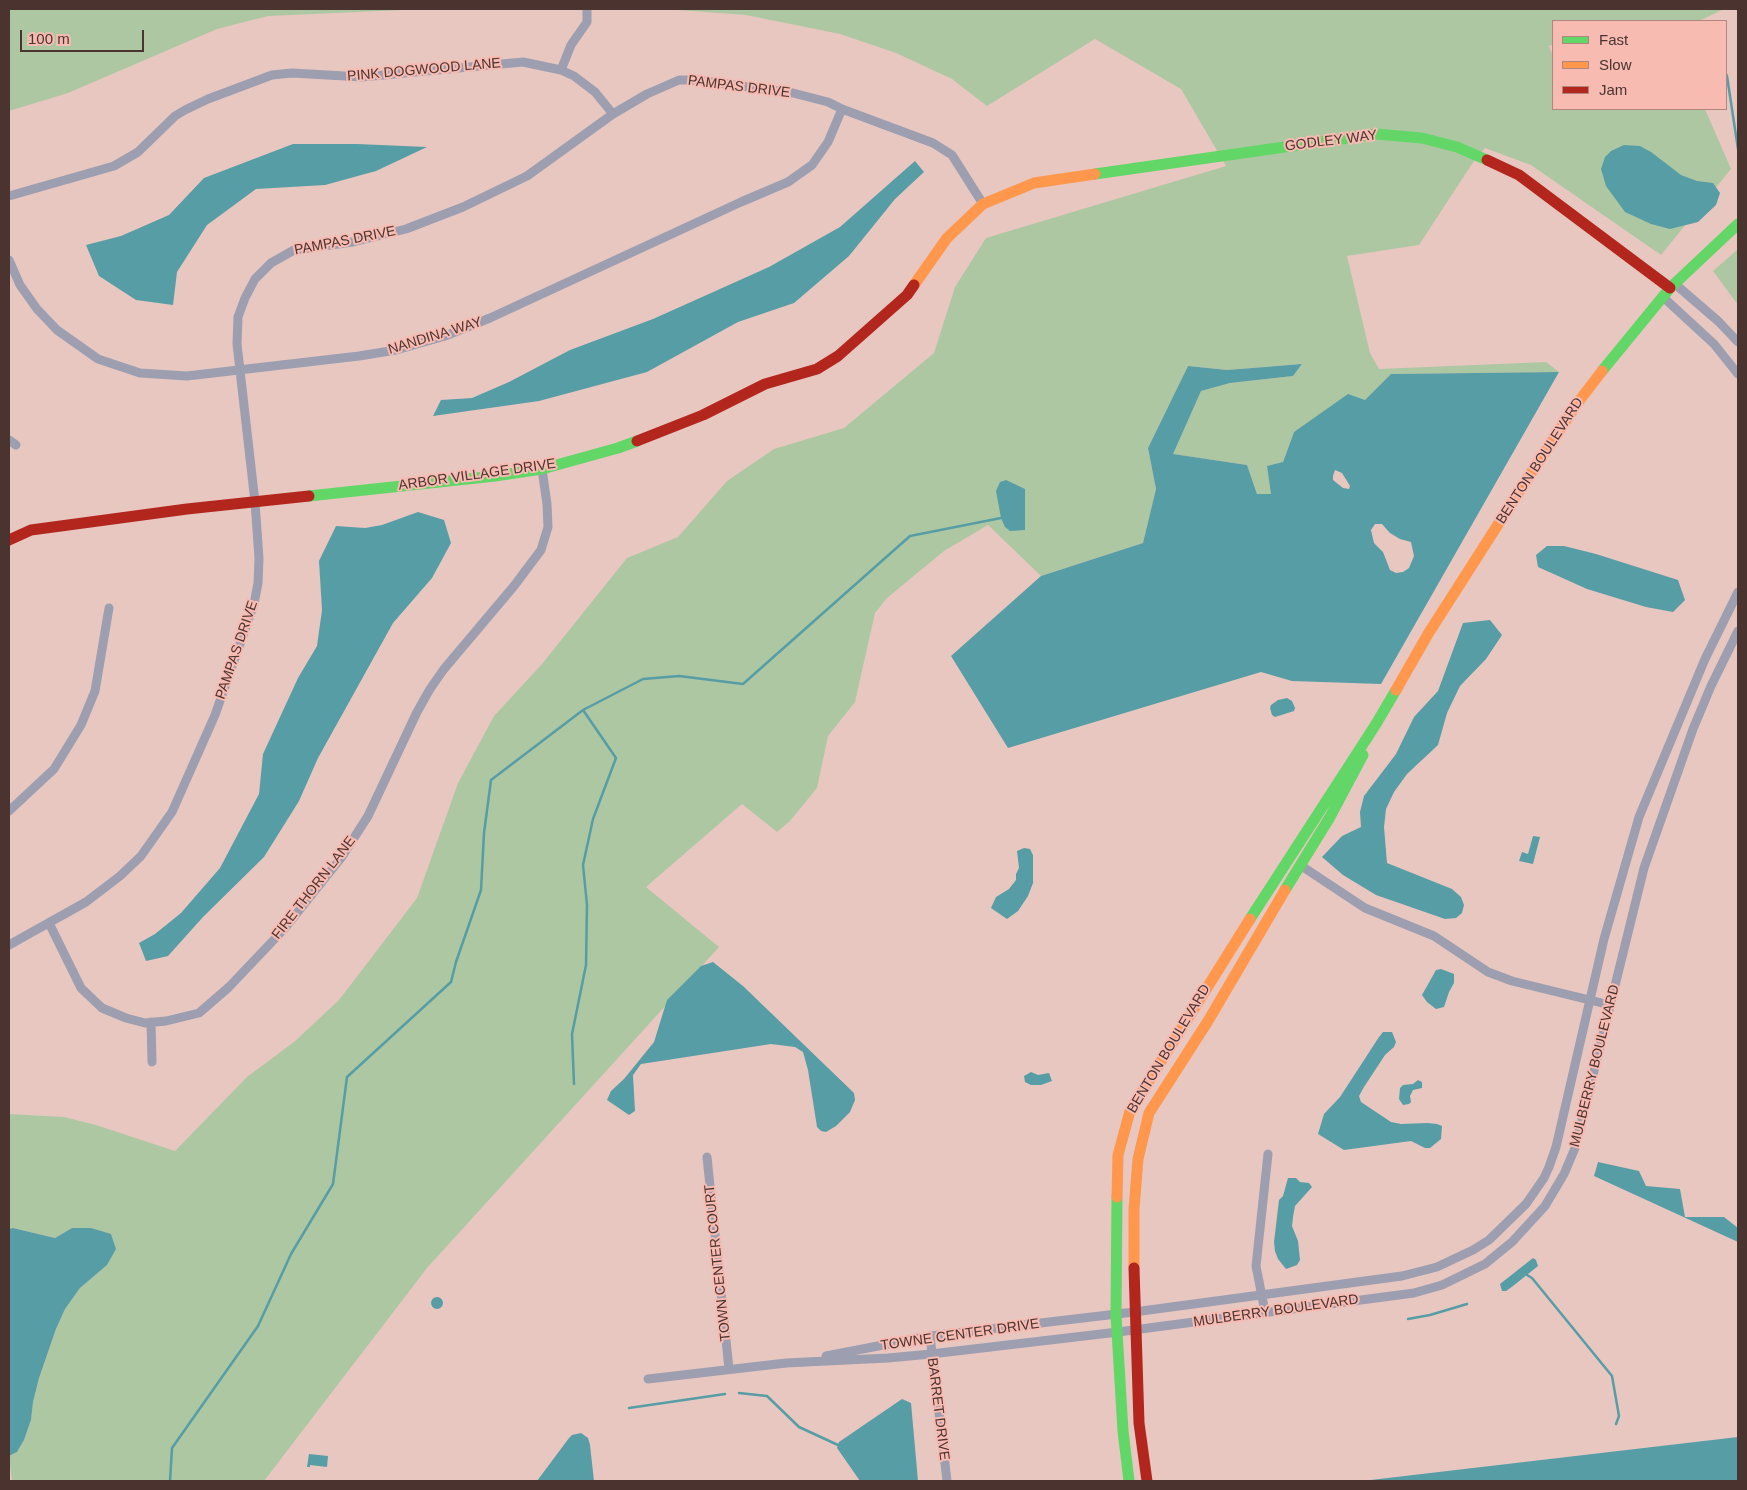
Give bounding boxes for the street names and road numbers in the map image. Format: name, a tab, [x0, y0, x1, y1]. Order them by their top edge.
street label: PINK DOGWOOD LANE	[347, 55, 501, 85]
street label: PAMPAS DRIVE	[687, 72, 791, 102]
street label: GODLEY WAY	[1284, 127, 1378, 155]
street label: PAMPAS DRIVE	[293, 223, 397, 259]
street label: NANDINA WAY	[386, 314, 484, 358]
street label: BENTON BOULEVARD	[1493, 395, 1587, 527]
street label: ARBOR VILLAGE DRIVE	[397, 456, 557, 494]
street label: PAMPAS DRIVE	[212, 599, 262, 701]
street label: FIRE THORN LANE	[269, 833, 359, 943]
street label: BENTON BOULEVARD	[1124, 982, 1214, 1116]
street label: MULBERRY BOULEVARD	[1567, 983, 1623, 1149]
street label: TOWN CENTER COURT	[701, 1184, 735, 1342]
street label: MULBERRY BOULEVARD	[1192, 1291, 1360, 1331]
street label: TOWNE CENTER DRIVE	[880, 1316, 1040, 1354]
street label: BARRET DRIVE	[923, 1357, 953, 1461]

